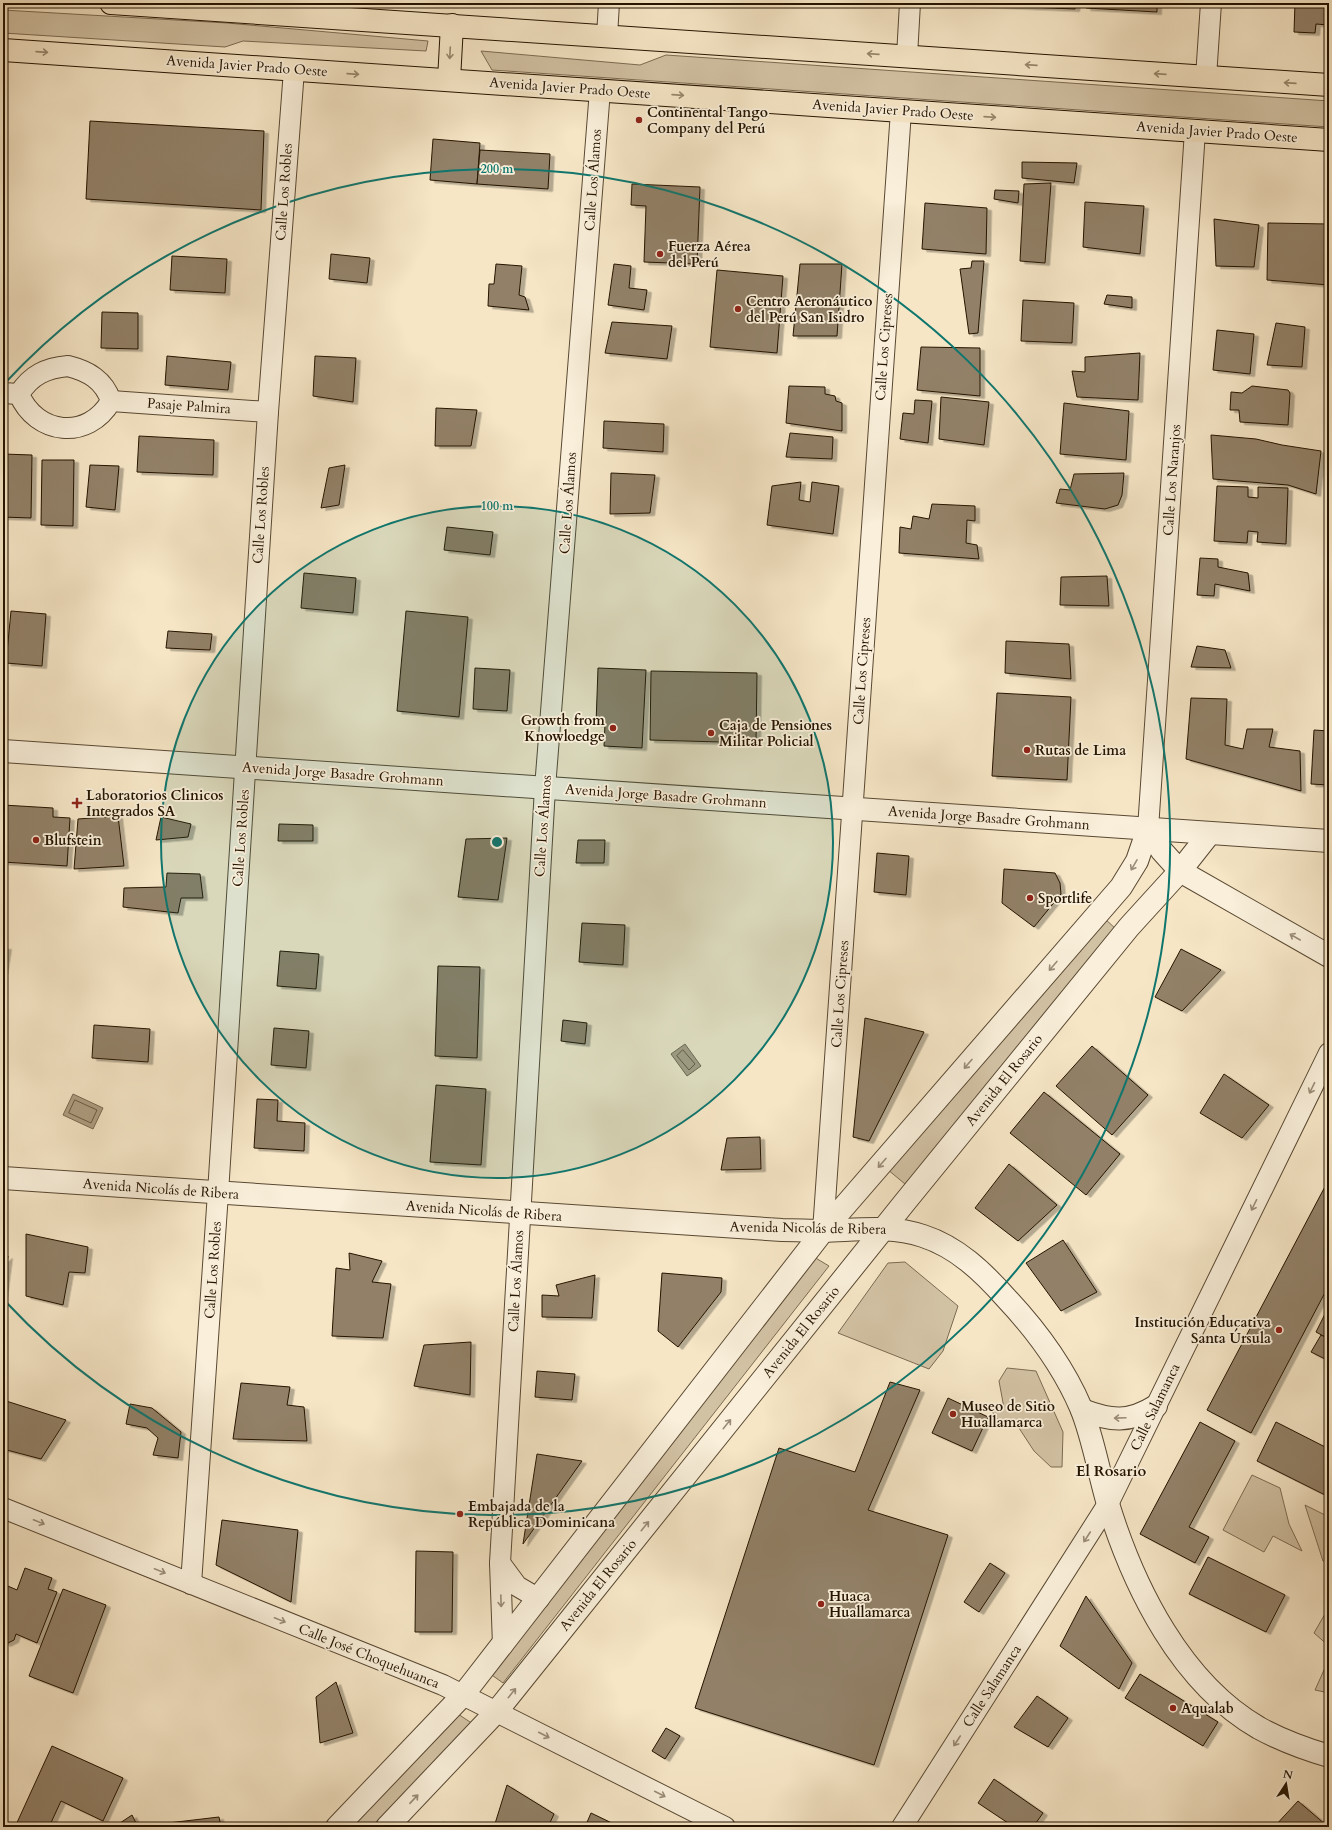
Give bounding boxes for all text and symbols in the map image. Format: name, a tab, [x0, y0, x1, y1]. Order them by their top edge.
one-way arrow	[447, 46, 454, 59]
one-way arrow	[35, 49, 48, 56]
street label: Avenida Javier Prado Oeste	[166, 51, 328, 81]
one-way arrow	[867, 51, 880, 58]
one-way arrow	[1025, 61, 1038, 68]
one-way arrow	[346, 70, 359, 77]
one-way arrow	[1154, 70, 1167, 77]
street label: Avenida Javier Prado Oeste	[489, 73, 651, 103]
one-way arrow	[1284, 79, 1297, 86]
one-way arrow	[671, 92, 684, 99]
street label: Avenida Javier Prado Oeste	[812, 95, 974, 125]
place label: Continental Tango Company del Perú	[647, 103, 768, 138]
one-way arrow	[983, 113, 996, 120]
marker: Continental Tango Company del Perú	[634, 115, 644, 125]
street label: Avenida Javier Prado Oeste	[1136, 117, 1298, 147]
street label: Calle Los Álamos	[580, 128, 606, 232]
street label: Calle Los Robles	[271, 142, 297, 241]
text: 200 m	[481, 161, 514, 177]
place label: Fuerza Aérea del Perú	[668, 237, 751, 272]
marker: Fuerza Aérea del Perú	[655, 249, 665, 259]
place label: Centro Aeronáutico del Perú San Isidro	[746, 292, 872, 327]
street label: Calle Los Cipreses	[871, 292, 897, 401]
marker: Centro Aeronáutico del Perú San Isidro	[733, 304, 743, 314]
street label: Pasaje Palmira	[146, 394, 232, 418]
street label: Calle Los Naranjos	[1159, 423, 1185, 536]
street label: Calle Los Álamos	[555, 451, 581, 555]
street label: Calle Los Robles	[248, 465, 274, 564]
text: 100 m	[481, 498, 514, 514]
street label: Calle Los Cipreses	[849, 616, 875, 725]
place label: Growth from Knowloedge	[521, 711, 605, 746]
place label: Caja de Pensiones Militar Policial	[719, 716, 832, 751]
marker: Growth from Knowloedge	[608, 723, 618, 733]
marker: Caja de Pensiones Militar Policial	[706, 728, 716, 738]
place label: Rutas de Lima	[1035, 741, 1126, 760]
marker: Rutas de Lima	[1022, 745, 1032, 755]
street label: Avenida Jorge Basadre Grohmann	[242, 757, 445, 791]
street label: Calle Los Álamos	[530, 774, 556, 878]
street label: Avenida Jorge Basadre Grohmann	[565, 779, 768, 813]
place label: Laboratorios Clinicos Integrados SA	[86, 786, 224, 821]
street label: Calle Los Robles	[228, 788, 254, 887]
marker: Laboratorios Clinicos Integrados SA	[71, 797, 83, 809]
street label: Avenida Jorge Basadre Grohmann	[888, 801, 1091, 835]
place label: Blufstein	[44, 831, 102, 850]
marker: Blufstein	[31, 835, 41, 845]
centre of rings	[490, 835, 504, 849]
one-way arrow	[1130, 859, 1138, 871]
place label: Sportlife	[1038, 889, 1092, 908]
marker: Sportlife	[1025, 893, 1035, 903]
one-way arrow	[1289, 933, 1301, 941]
street label: Calle Los Cipreses	[827, 939, 853, 1048]
one-way arrow	[1048, 961, 1057, 971]
street label: Avenida El Rosario	[961, 1030, 1047, 1130]
one-way arrow	[963, 1059, 972, 1070]
one-way arrow	[1308, 1082, 1315, 1094]
one-way arrow	[878, 1157, 887, 1168]
street label: Avenida Nicolás de Ribera	[82, 1174, 240, 1204]
street label: Avenida Nicolás de Ribera	[405, 1196, 563, 1226]
one-way arrow	[1250, 1198, 1258, 1210]
street label: Avenida Nicolás de Ribera	[730, 1217, 886, 1239]
street label: Calle Los Robles	[200, 1220, 226, 1319]
street label: Calle Los Álamos	[504, 1229, 528, 1332]
street label: Avenida El Rosario	[758, 1282, 844, 1382]
place label: Institución Educativa Santa Úrsula	[1134, 1313, 1271, 1348]
marker: Institución Educativa Santa Úrsula	[1274, 1325, 1284, 1335]
street label: Calle Salamanca	[1126, 1360, 1184, 1454]
place label: Museo de Sitio Huallamarca	[961, 1397, 1055, 1432]
marker: Museo de Sitio Huallamarca	[948, 1409, 958, 1419]
one-way arrow	[1114, 1415, 1127, 1422]
one-way arrow	[722, 1419, 731, 1430]
district label: El Rosario	[1076, 1461, 1146, 1481]
place label: Embajada de la República Dominicana	[468, 1497, 615, 1532]
marker: Embajada de la República Dominicana	[455, 1509, 465, 1519]
one-way arrow	[33, 1519, 45, 1527]
one-way arrow	[641, 1520, 650, 1531]
one-way arrow	[1083, 1531, 1091, 1542]
street label: Avenida El Rosario	[555, 1535, 641, 1635]
one-way arrow	[153, 1568, 165, 1575]
place label: Huaca Huallamarca	[829, 1587, 911, 1622]
one-way arrow	[497, 1594, 505, 1607]
marker: Huaca Huallamarca	[816, 1599, 826, 1609]
one-way arrow	[274, 1616, 286, 1624]
street label: Calle José Choquehuanca	[296, 1619, 442, 1693]
street label: Calle Salamanca	[958, 1641, 1026, 1731]
one-way arrow	[507, 1687, 516, 1698]
place label: Aqualab	[1181, 1699, 1234, 1718]
marker: Aqualab	[1168, 1703, 1178, 1713]
one-way arrow	[538, 1732, 550, 1740]
one-way arrow	[953, 1735, 961, 1746]
north arrow	[1266, 1764, 1306, 1804]
text: N	[1282, 1766, 1295, 1783]
one-way arrow	[654, 1791, 666, 1798]
one-way arrow	[409, 1794, 419, 1804]

